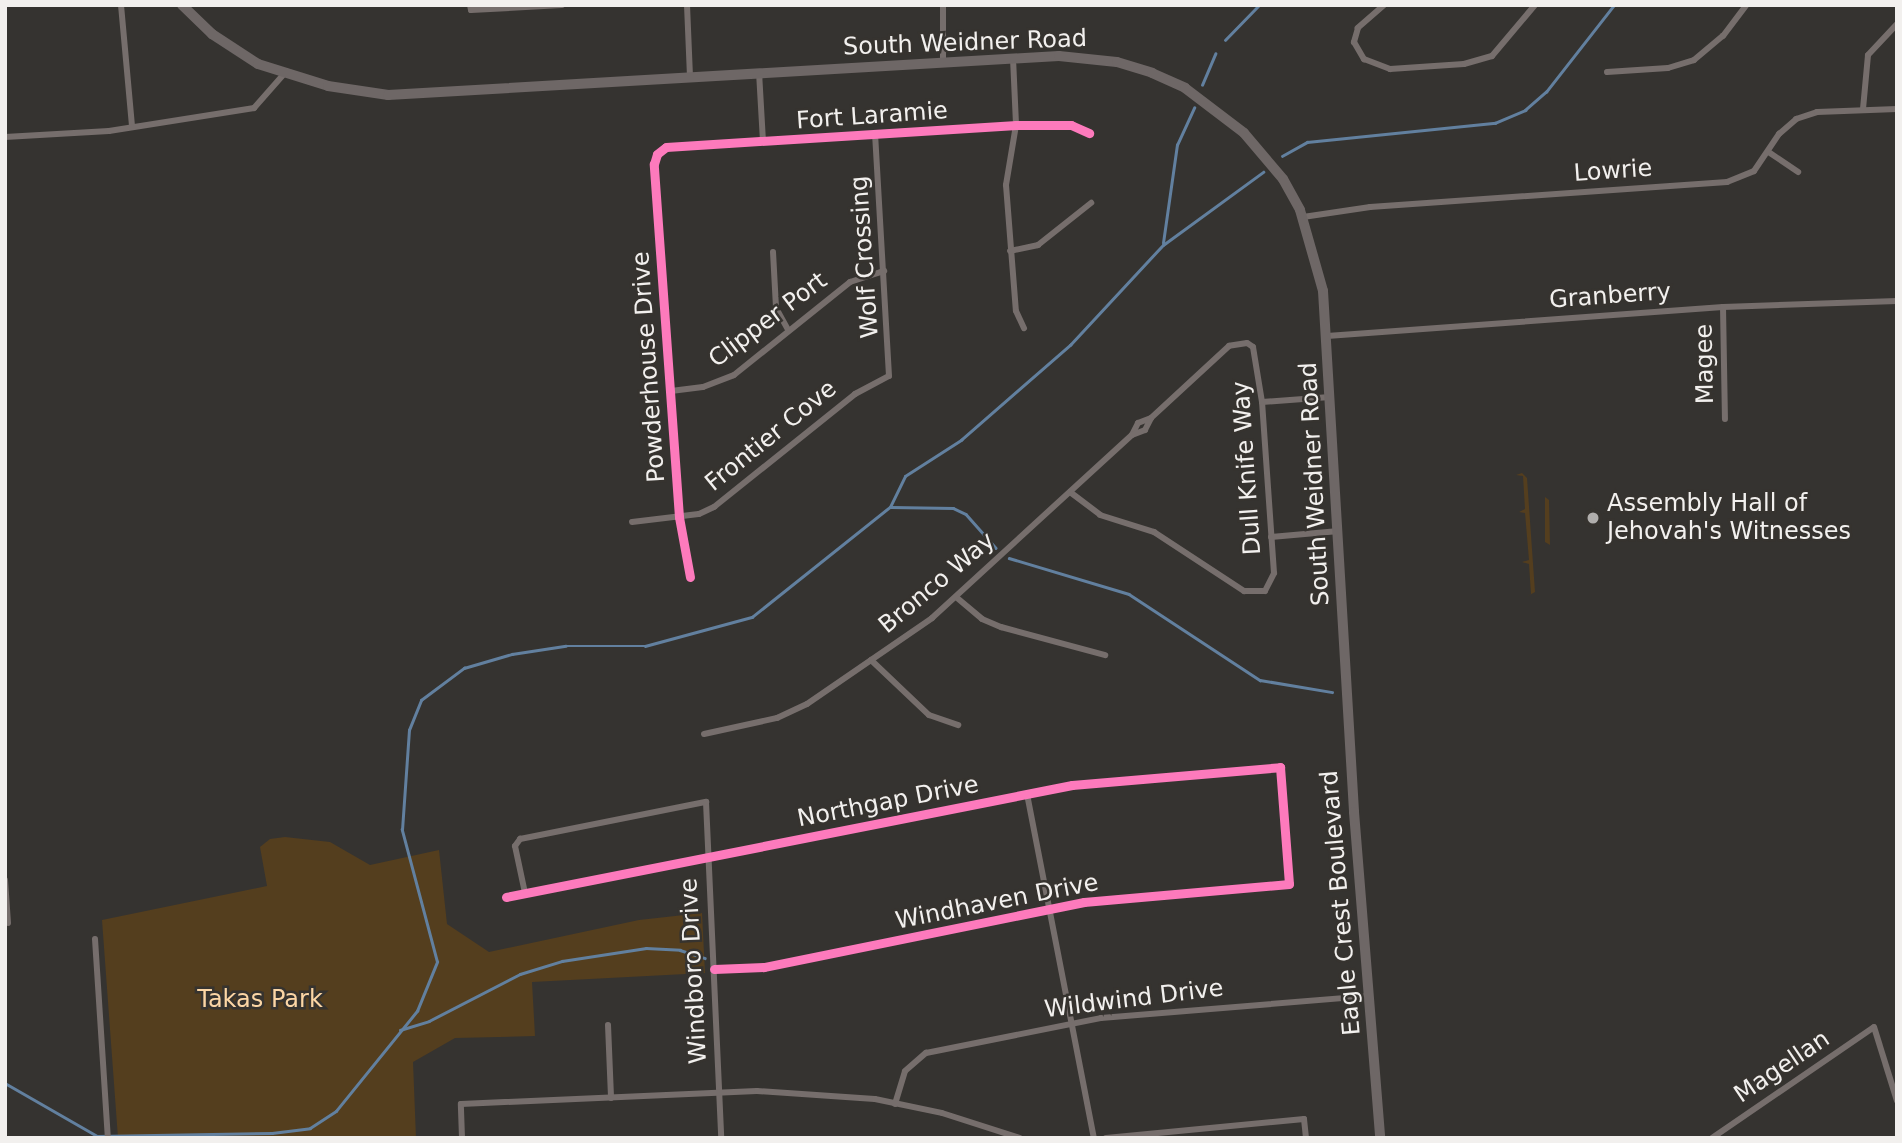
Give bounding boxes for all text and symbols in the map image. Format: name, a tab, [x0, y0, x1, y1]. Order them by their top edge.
street label: South Weidner Road	[843, 24, 1087, 62]
street label: Fort Laramie	[795, 96, 949, 136]
street label: Lowrie	[1573, 154, 1653, 188]
street label: Wolf Crossing	[845, 175, 885, 339]
street label: Powderhouse Drive	[627, 251, 671, 483]
street label: Clipper Port	[703, 266, 833, 374]
street label: Granberry	[1548, 277, 1672, 315]
street label: Magee	[1690, 324, 1720, 404]
street label: South Weidner Road	[1294, 361, 1336, 607]
street label: Frontier Cove	[700, 374, 842, 498]
street label: Dull Knife Way	[1227, 380, 1267, 556]
place label: Assembly Hall of Jehovah's Witnesses	[1607, 490, 1851, 546]
marker: Assembly Hall of Jehovah's Witnesses	[1585, 510, 1601, 526]
street label: Bronco Way	[873, 526, 1001, 640]
street label: Eagle Crest Boulevard	[1315, 769, 1367, 1037]
street label: Northgap Drive	[795, 770, 981, 834]
street label: Windhaven Drive	[893, 868, 1101, 936]
street label: Windboro Drive	[675, 877, 713, 1065]
street label: Wildwind Drive	[1043, 974, 1225, 1024]
park label: Takas Park	[197, 986, 323, 1014]
street label: Magellan	[1729, 1025, 1835, 1109]

